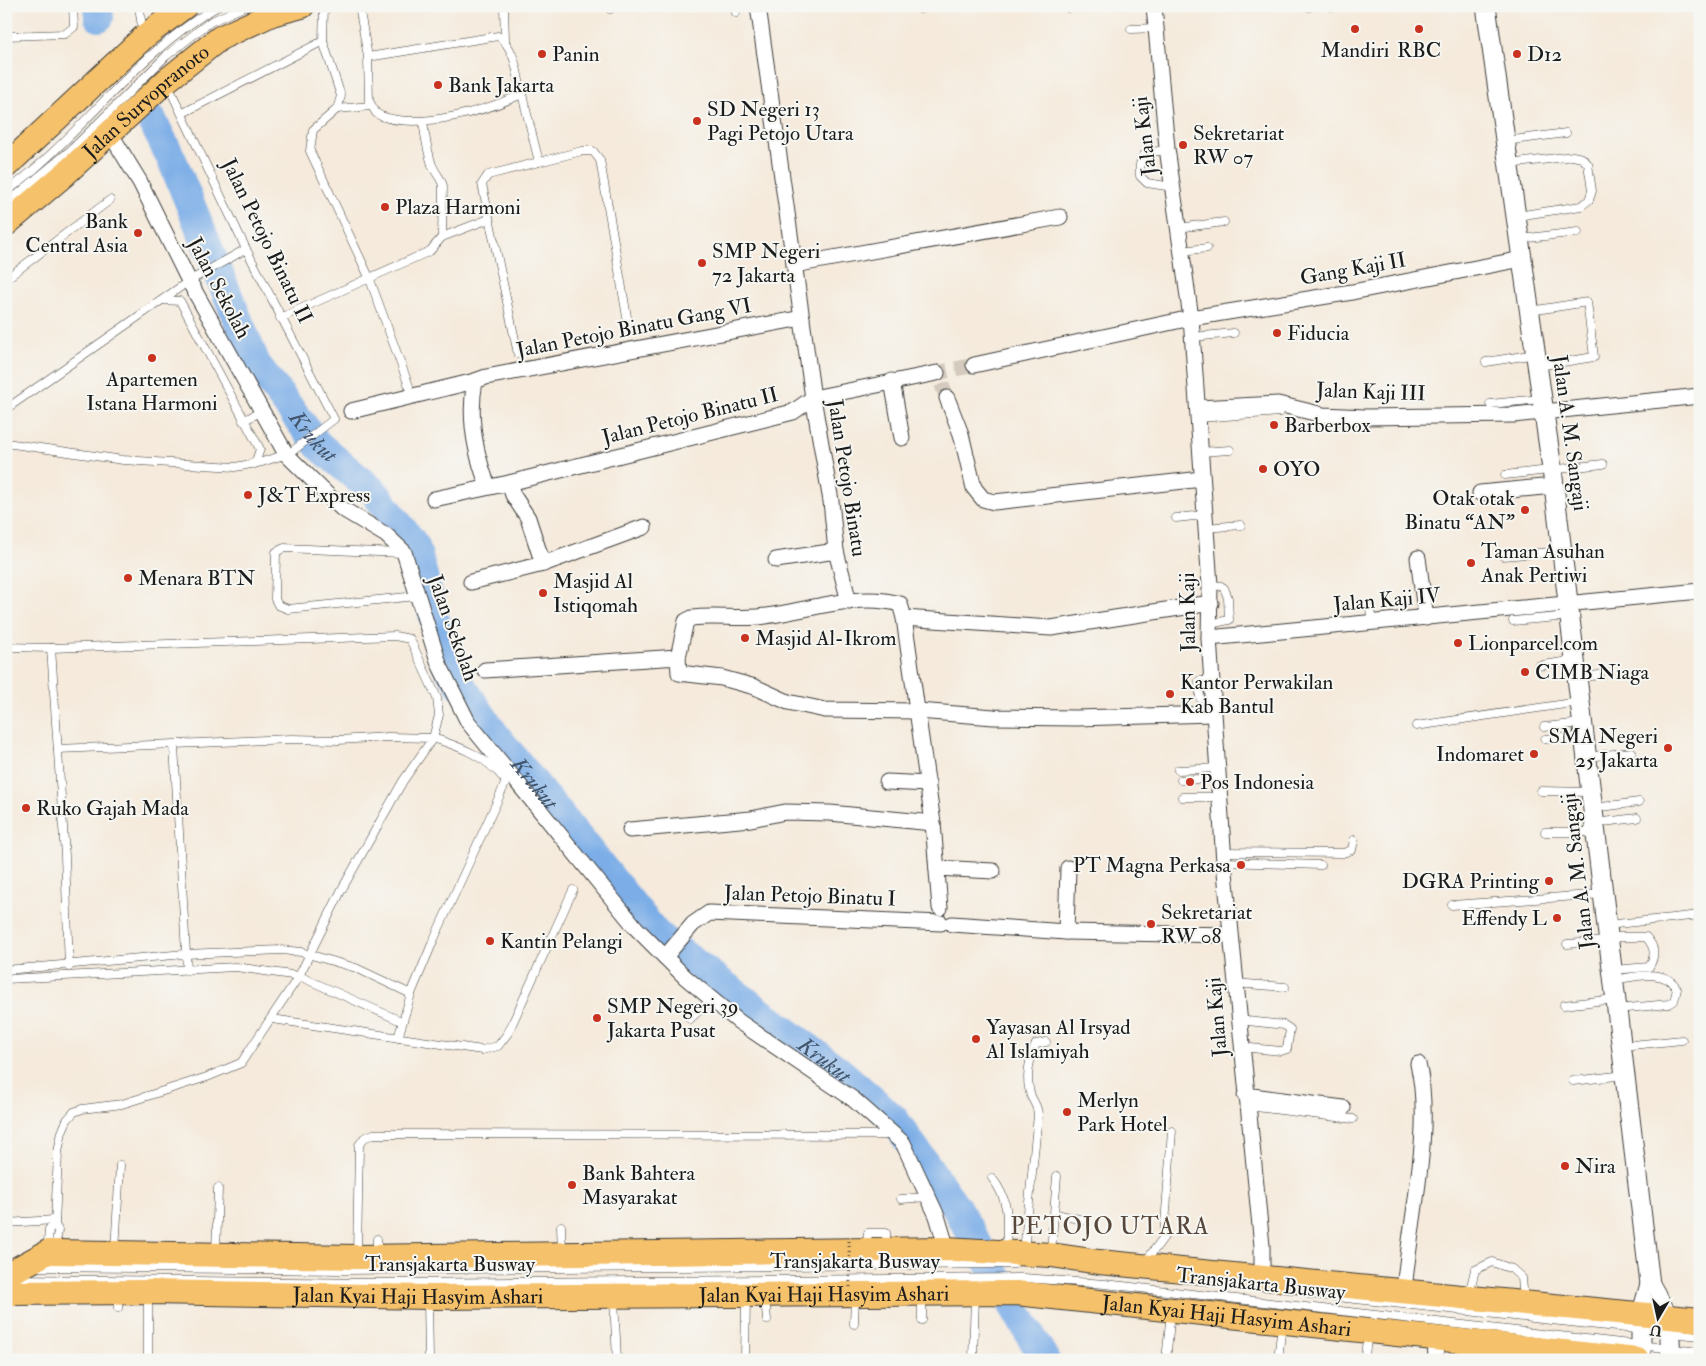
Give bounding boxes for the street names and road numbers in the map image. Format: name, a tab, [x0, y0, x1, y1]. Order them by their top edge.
street label: Jalan Suryopranoto	[76, 38, 215, 165]
street label: Jalan Kaji	[1127, 94, 1163, 178]
street label: Jalan Petojo Binatu II	[215, 153, 319, 328]
street label: Jalan Sekolah	[181, 232, 257, 343]
street label: Gang Kaji II	[1298, 246, 1408, 292]
street label: Jalan Petojo Binatu Gang VI	[513, 292, 754, 364]
street label: Jalan A. M. Sangaji	[1546, 352, 1594, 513]
street label: Jalan Kaji III	[1315, 377, 1426, 407]
street label: Jalan Petojo Binatu II	[598, 381, 781, 451]
street label: Jalan Petojo Binatu	[821, 396, 873, 559]
street label: Jalan Sekolah	[421, 570, 485, 685]
street label: Jalan Kaji	[1174, 572, 1202, 653]
street label: Jalan Kaji IV	[1331, 582, 1443, 618]
street label: Jalan A. M. Sangaji	[1555, 791, 1601, 952]
street label: Jalan Petojo Binatu I	[723, 879, 896, 912]
street label: Jalan Kaji	[1200, 976, 1234, 1059]
street label: Transjakarta Busway	[770, 1248, 941, 1275]
street label: Transjakarta Busway	[365, 1251, 536, 1278]
street label: Transjakarta Busway	[1175, 1262, 1348, 1306]
street label: Jalan Kyai Haji Hasyim Ashari	[698, 1280, 950, 1309]
street label: Jalan Kyai Haji Hasyim Ashari	[291, 1281, 544, 1311]
street label: Jalan Kyai Haji Hasyim Ashari	[1100, 1289, 1353, 1343]

